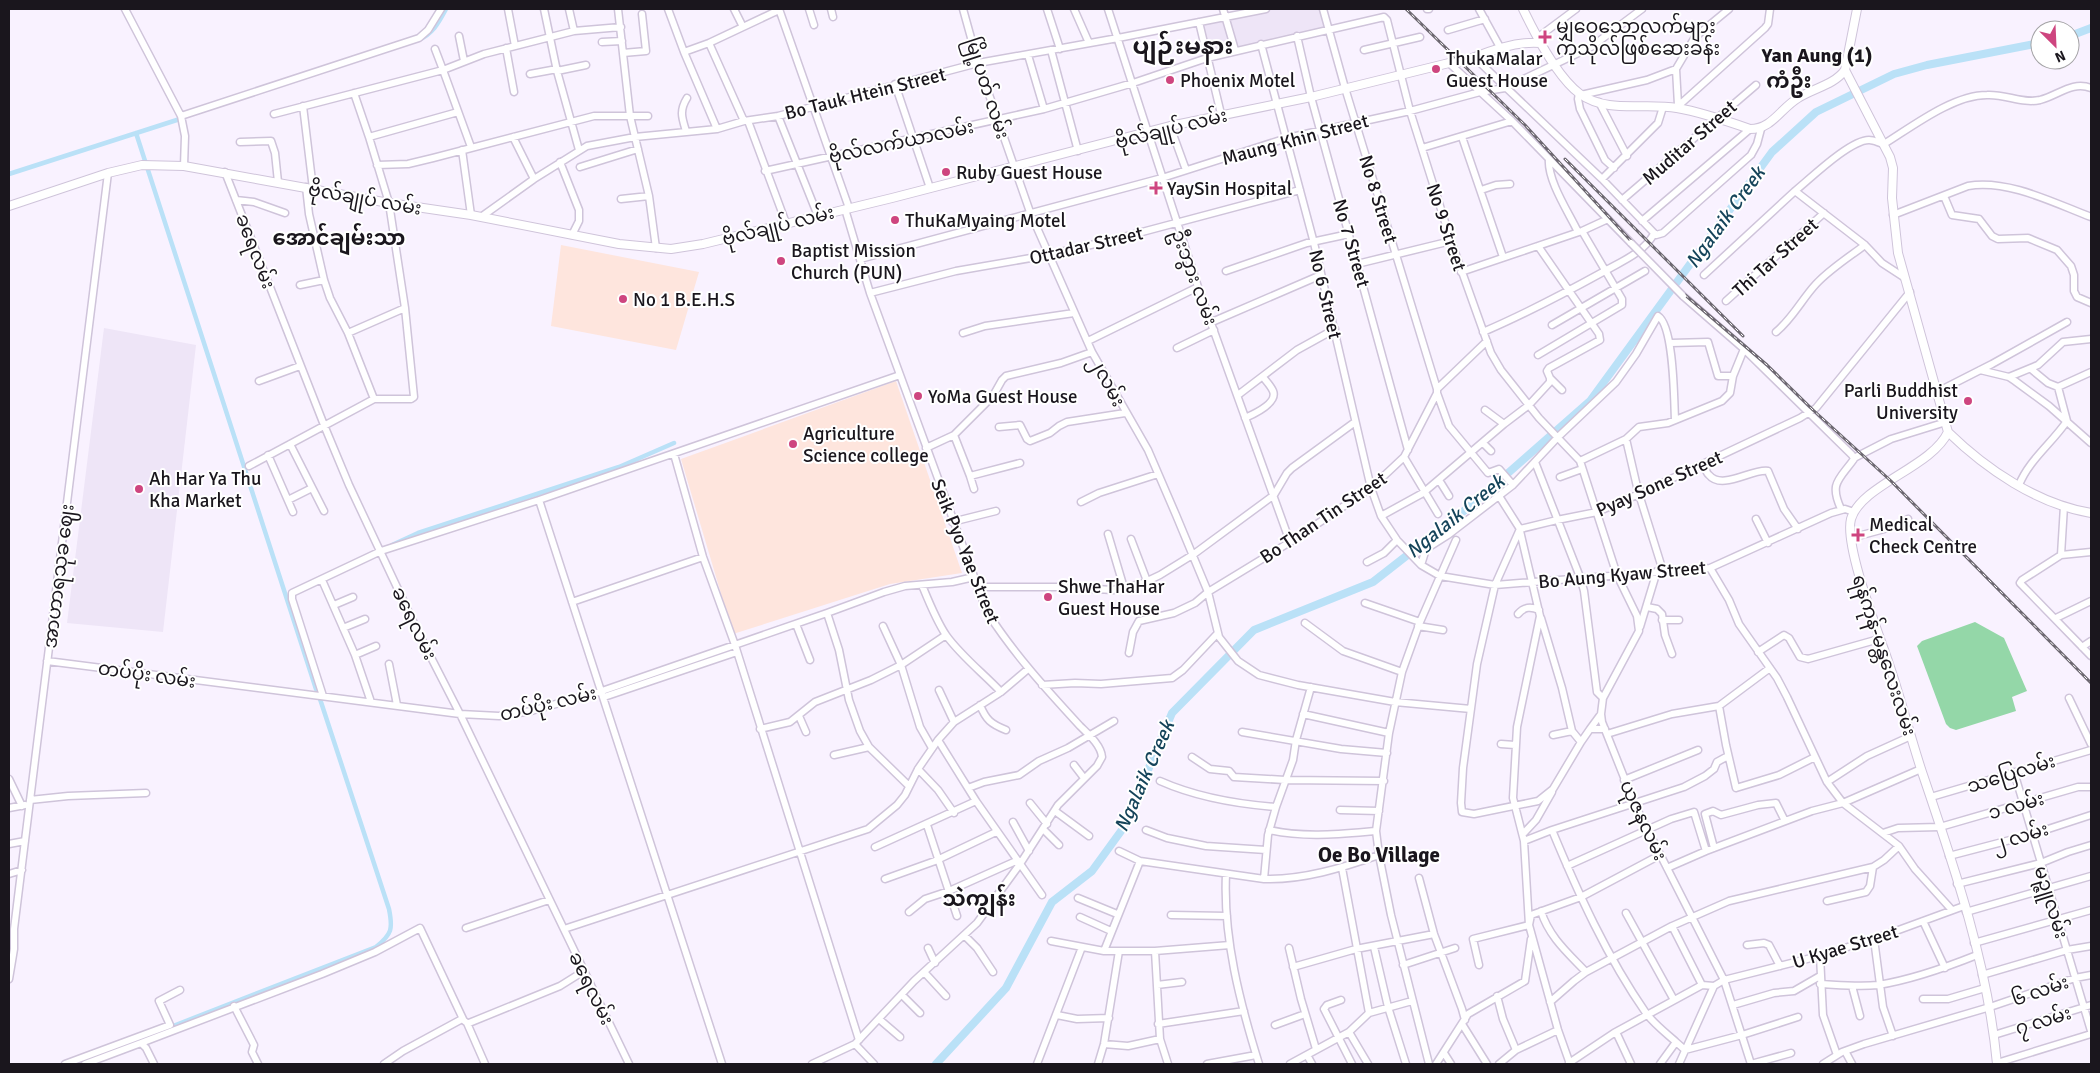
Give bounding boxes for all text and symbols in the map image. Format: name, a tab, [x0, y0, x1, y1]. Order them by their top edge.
place label: မျှဝေသောလက်များ ကုသိုလ်ဖြစ်ဆေးခန်း	[1556, 12, 1720, 65]
north arrow	[2030, 20, 2080, 70]
district label: ပျဉ်းမနား	[1133, 30, 1233, 66]
marker: မျှဝေသောလက်များ ကုသိုလ်ဖြစ်ဆေးခန်း	[1538, 30, 1552, 44]
street label: မြို့ပတ် လမ်း	[957, 34, 1018, 143]
district label: Yan Aung (1)	[1761, 43, 1872, 68]
place label: ThukaMalar Guest House	[1446, 47, 1548, 93]
text: N	[2052, 47, 2068, 66]
street label: Bo Tauk Htein Street	[782, 62, 949, 126]
marker: ThukaMalar Guest House	[1430, 63, 1442, 75]
district label: ကံဦး	[1766, 66, 1812, 98]
place label: Phoenix Motel	[1180, 69, 1295, 93]
marker: Phoenix Motel	[1164, 74, 1176, 86]
street label: Muditar Street	[1637, 95, 1742, 190]
street label: ဗိုလ်ချုပ် လမ်း	[1112, 101, 1231, 158]
street label: Maung Khin Street	[1219, 109, 1372, 171]
street label: ဗိုလ်လက်ယာလမ်း	[826, 112, 977, 173]
street label: No 8 Street	[1353, 152, 1403, 247]
water label: Ngalaik Creek	[1680, 160, 1772, 273]
place label: Ruby Guest House	[956, 161, 1103, 185]
marker: Ruby Guest House	[940, 166, 952, 178]
street label: ဗိုလ်ချုပ် လမ်း	[306, 174, 424, 225]
place label: YaySin Hospital	[1167, 177, 1292, 201]
street label: No 9 Street	[1421, 180, 1472, 275]
marker: YaySin Hospital	[1149, 181, 1163, 195]
street label: No 7 Street	[1327, 196, 1375, 291]
street label: ဗိုလ်ချုပ် လမ်း	[719, 198, 838, 255]
street label: ခရေလမ်း	[227, 209, 283, 293]
place label: ThuKaMyaing Motel	[905, 209, 1066, 233]
street label: Thi Tar Street	[1728, 213, 1824, 303]
marker: ThuKaMyaing Motel	[889, 214, 901, 226]
street label: Ottadar Street	[1027, 221, 1146, 271]
district label: အောင်ချမ်းသာ	[273, 222, 405, 256]
street label: ဦးဘွား လမ်း	[1163, 225, 1225, 330]
place label: Baptist Mission Church (PUN)	[791, 239, 916, 285]
street label: No 6 Street	[1303, 247, 1347, 342]
marker: Baptist Mission Church (PUN)	[775, 255, 787, 267]
place label: No 1 B.E.H.S	[633, 288, 735, 312]
marker: No 1 B.E.H.S	[617, 293, 629, 305]
street label: ၂လမ်း	[1081, 351, 1133, 412]
place label: Parli Buddhist University	[1844, 379, 1958, 425]
place label: YoMa Guest House	[928, 385, 1078, 409]
marker: YoMa Guest House	[912, 390, 924, 402]
marker: Parli Buddhist University	[1962, 395, 1974, 407]
place label: Agriculture Science college	[803, 422, 929, 468]
marker: Agriculture Science college	[787, 438, 799, 450]
street label: Pyay Sone Street	[1592, 445, 1727, 523]
street label: Bo Than Tin Street	[1256, 466, 1392, 569]
place label: Ah Har Ya Thu Kha Market	[149, 467, 261, 513]
water label: Ngalaik Creek	[1401, 468, 1511, 564]
street label: Seik Pyo Yae Street	[925, 476, 1005, 628]
marker: Ah Har Ya Thu Kha Market	[133, 483, 145, 495]
street label: အာဟာရသုခ ဈေး	[38, 503, 84, 650]
place label: Medical Check Centre	[1869, 513, 1977, 559]
marker: Medical Check Centre	[1851, 528, 1865, 542]
street label: Bo Aung Kyaw Street	[1537, 556, 1707, 594]
street label: ရန်ကုန်-မန္တလေးလမ်း	[1843, 571, 1924, 740]
place label: Shwe ThaHar Guest House	[1058, 575, 1165, 621]
street label: ခရေလမ်း	[383, 582, 445, 665]
marker: Shwe ThaHar Guest House	[1042, 591, 1054, 603]
street label: တပ်ပိုး လမ်း	[96, 653, 198, 698]
street label: တပ်ပိုး လမ်း	[497, 678, 600, 731]
water label: Ngalaik Creek	[1109, 715, 1181, 836]
street label: သပြေလမ်း	[1963, 746, 2059, 802]
street label: ယုဇနလမ်း	[1610, 775, 1675, 866]
street label: ၁ လမ်း	[1985, 784, 2047, 825]
street label: ၂ လမ်း	[1988, 814, 2052, 860]
district label: Oe Bo Village	[1318, 842, 1440, 868]
street label: မဉ္ဇူလမ်း	[2026, 862, 2076, 943]
district label: သဲကျွန်း	[942, 883, 1016, 918]
street label: U Kyae Street	[1790, 919, 1901, 974]
street label: ခရေလမ်း	[560, 947, 622, 1030]
street label: ၆ လမ်း	[2008, 967, 2072, 1012]
street label: ၇ လမ်း	[2012, 998, 2075, 1044]

